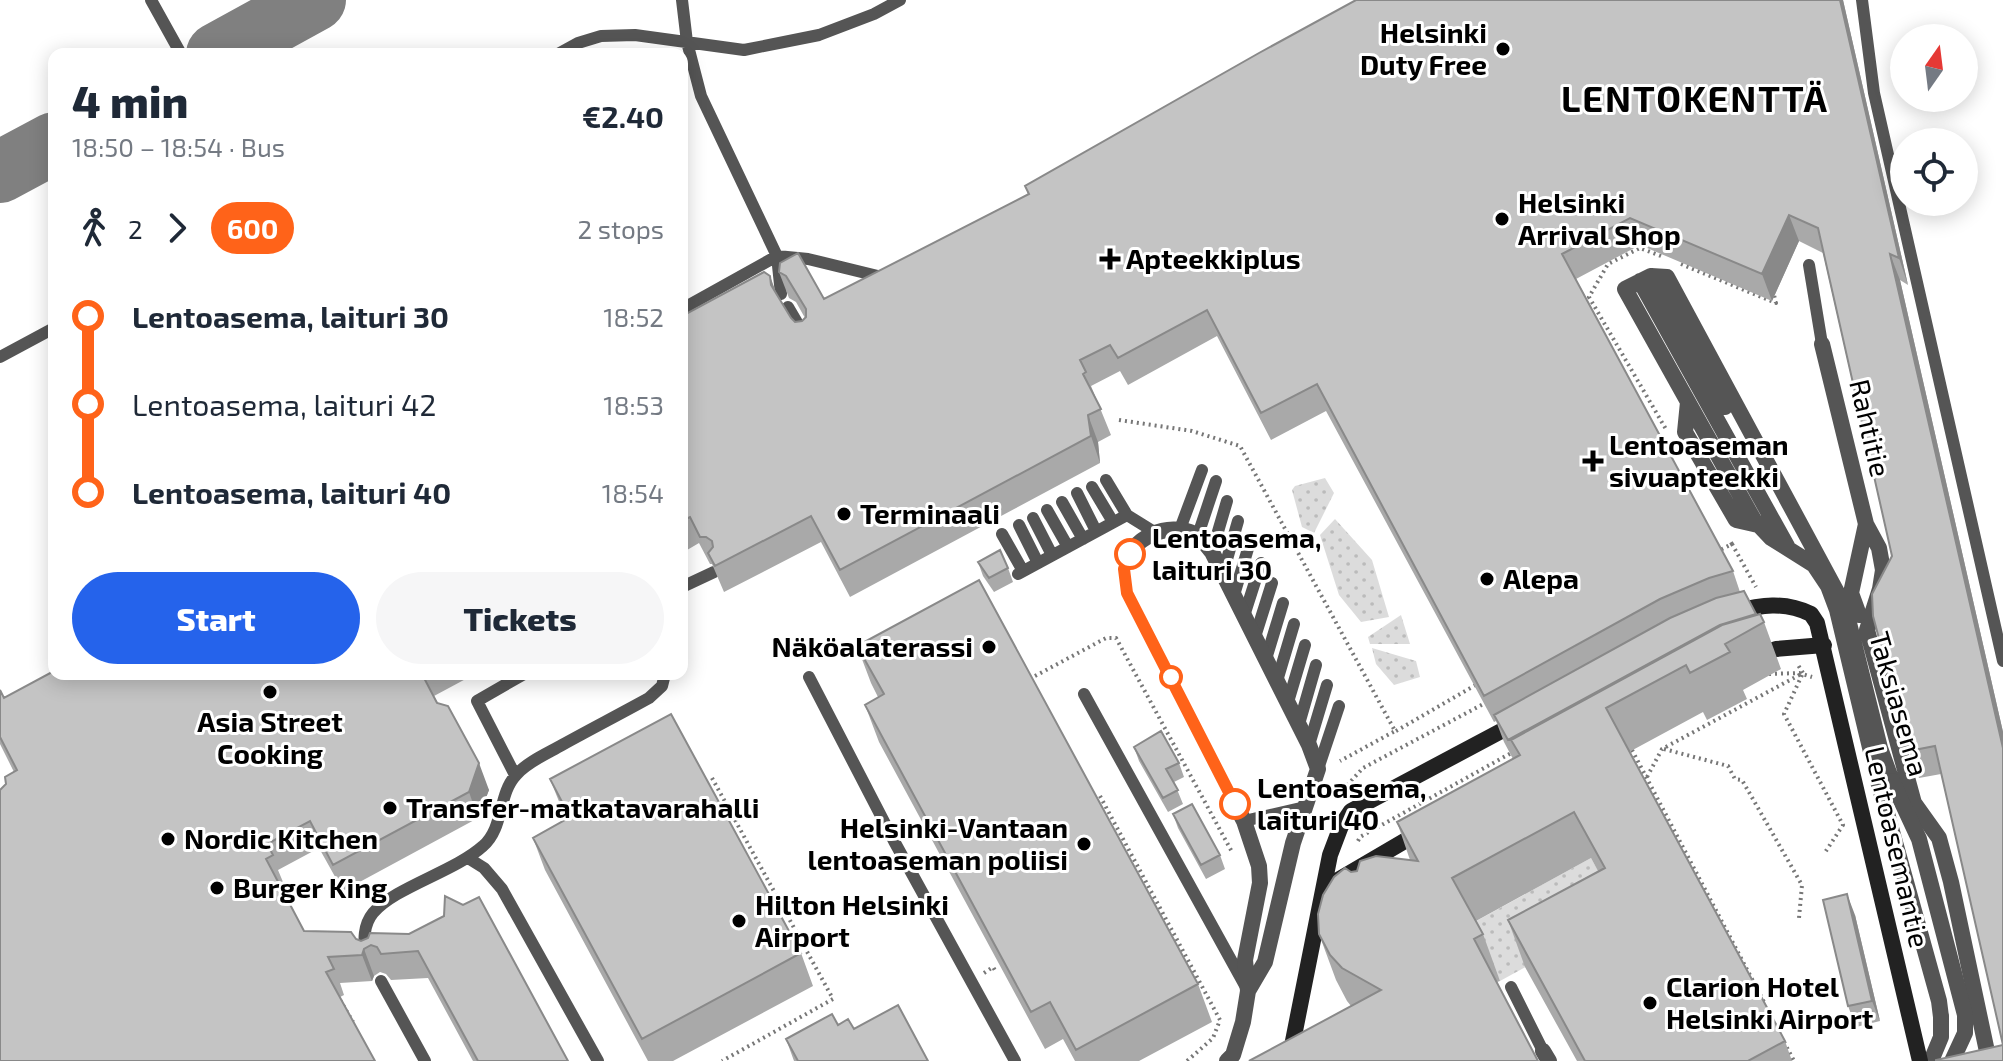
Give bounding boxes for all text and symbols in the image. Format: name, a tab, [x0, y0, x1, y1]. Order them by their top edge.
place label: Helsinki Duty Free	[1360, 15, 1487, 81]
north arrow	[1890, 24, 1978, 112]
map controls	[1890, 24, 1978, 216]
marker: Helsinki Duty Free	[1494, 40, 1512, 58]
text: 4 min	[72, 74, 189, 127]
district label: LENTOKENTTÄ	[1561, 76, 1829, 119]
text: €2.40	[582, 98, 664, 134]
button: locate	[1890, 128, 1978, 216]
text: 18:50 – 18:54 · Bus	[72, 131, 285, 162]
place label: Helsinki Arrival Shop	[1518, 185, 1681, 251]
icon: walk	[72, 206, 116, 250]
icon: forward	[155, 206, 199, 250]
marker: Helsinki Arrival Shop	[1493, 210, 1511, 228]
text: 600	[227, 211, 278, 245]
text: 2	[128, 213, 143, 244]
text: 2 stops	[577, 213, 664, 244]
place label: Apteekkiplus	[1126, 241, 1301, 275]
marker: Apteekkiplus	[1101, 250, 1119, 268]
text: Lentoasema, laituri 30	[132, 298, 449, 334]
text: 18:52	[603, 301, 664, 332]
street label: Rahtitie	[1843, 376, 1899, 480]
text: Lentoasema, laituri 42	[132, 386, 436, 422]
text: 18:53	[603, 389, 664, 420]
place label: Lentoaseman sivuapteekki	[1609, 427, 1789, 493]
marker: Lentoaseman sivuapteekki	[1584, 452, 1602, 470]
text: Lentoasema, laituri 40	[132, 474, 451, 510]
text: 18:54	[602, 477, 664, 508]
place label: Terminaali	[860, 496, 1000, 530]
marker: Terminaali	[835, 505, 853, 523]
place label: Lentoasema, laituri 30	[1152, 520, 1322, 586]
marker: Lentoasema, laituri 30	[1115, 539, 1145, 569]
place label: Alepa	[1503, 561, 1579, 595]
marker: Alepa	[1478, 570, 1496, 588]
button: Start	[72, 572, 360, 664]
button: Tickets	[376, 572, 664, 664]
street label: Taksiasema	[1863, 627, 1937, 780]
place label: Näköalaterassi	[771, 629, 973, 663]
marker: Näköalaterassi	[980, 638, 998, 656]
unlabelled marker	[1160, 666, 1182, 688]
marker: Asia Street Cooking	[261, 683, 279, 701]
place label: Asia Street Cooking	[197, 704, 343, 770]
street label: Lentoasemantie	[1858, 743, 1938, 951]
place label: Lentoasema, laituri 40	[1257, 770, 1427, 836]
marker: Lentoasema, laituri 40	[1220, 789, 1250, 819]
place label: Transfer-matkatavarahalli	[406, 790, 759, 824]
marker: Transfer-matkatavarahalli	[381, 799, 399, 817]
place label: Helsinki-Vantaan lentoaseman poliisi	[808, 810, 1068, 876]
place label: Nordic Kitchen	[184, 821, 378, 855]
marker: Nordic Kitchen	[159, 830, 177, 848]
marker: Helsinki-Vantaan lentoaseman poliisi	[1075, 835, 1093, 853]
place label: Burger King	[233, 870, 387, 904]
marker: Burger King	[208, 879, 226, 897]
place label: Hilton Helsinki Airport	[755, 887, 949, 953]
marker: Hilton Helsinki Airport	[730, 912, 748, 930]
place label: Clarion Hotel Helsinki Airport	[1666, 969, 1873, 1035]
marker: Clarion Hotel Helsinki Airport	[1641, 994, 1659, 1012]

